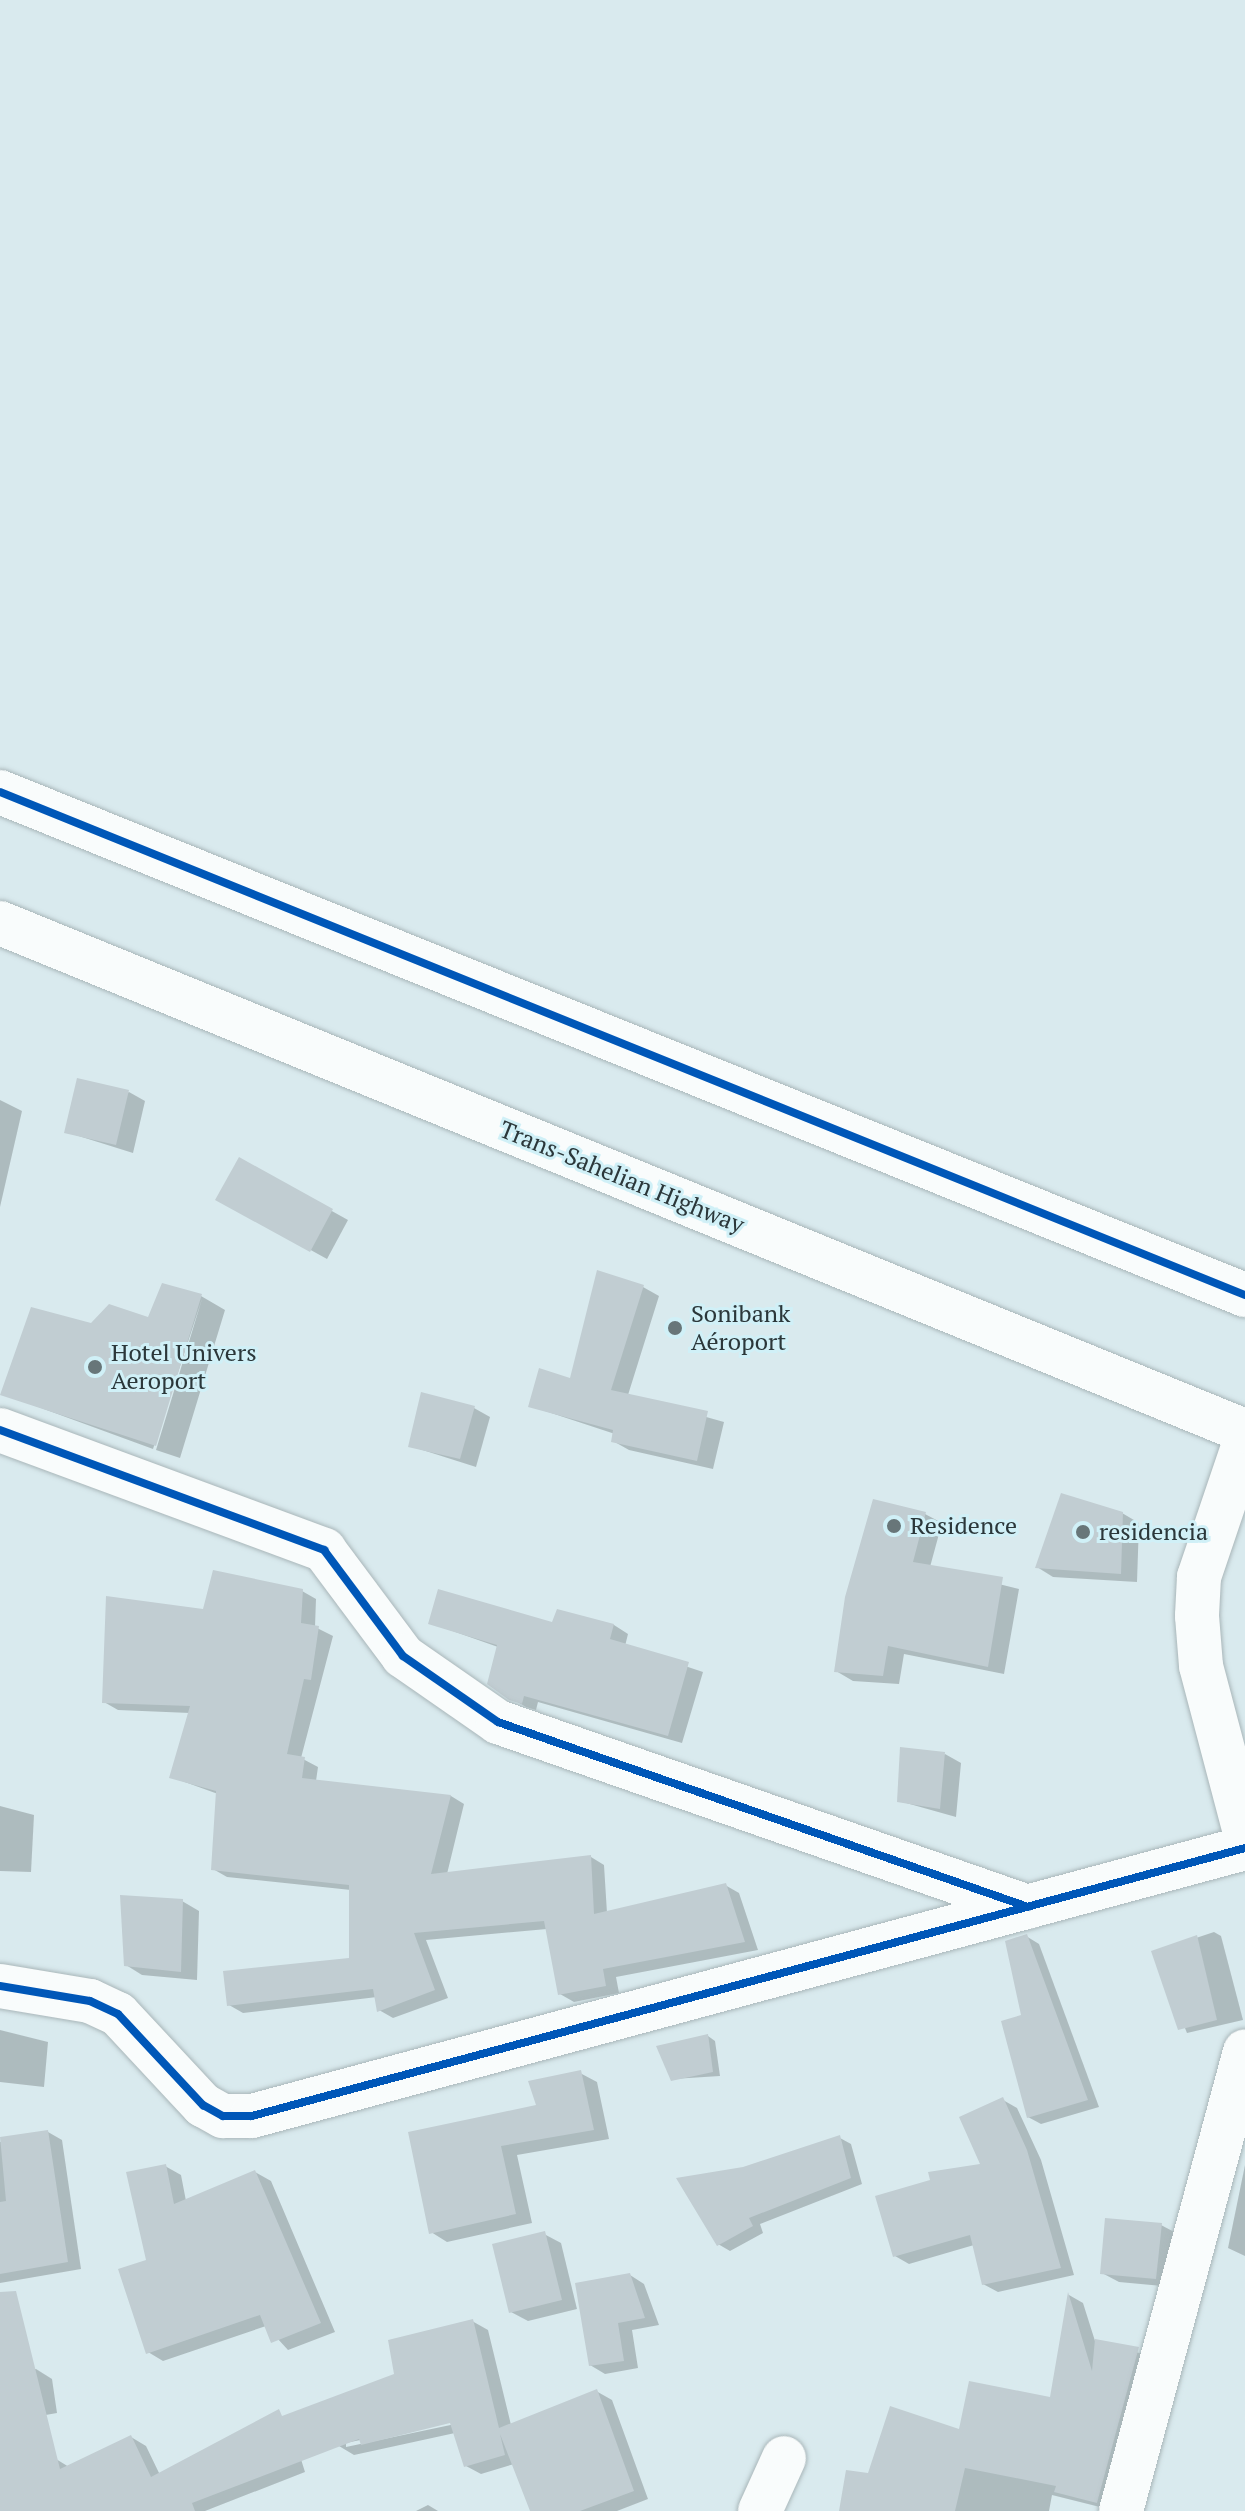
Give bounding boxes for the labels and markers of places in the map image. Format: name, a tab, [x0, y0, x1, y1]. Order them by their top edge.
place label: Sonibank Aéroport	[691, 1300, 790, 1356]
marker: Sonibank Aéroport	[666, 1319, 684, 1337]
place label: Hotel Univers Aeroport	[111, 1339, 257, 1395]
marker: Hotel Univers Aeroport	[86, 1358, 104, 1376]
place label: Residence	[910, 1512, 1017, 1540]
marker: Residence	[885, 1517, 903, 1535]
place label: residencia	[1099, 1518, 1208, 1546]
marker: residencia	[1074, 1523, 1092, 1541]

